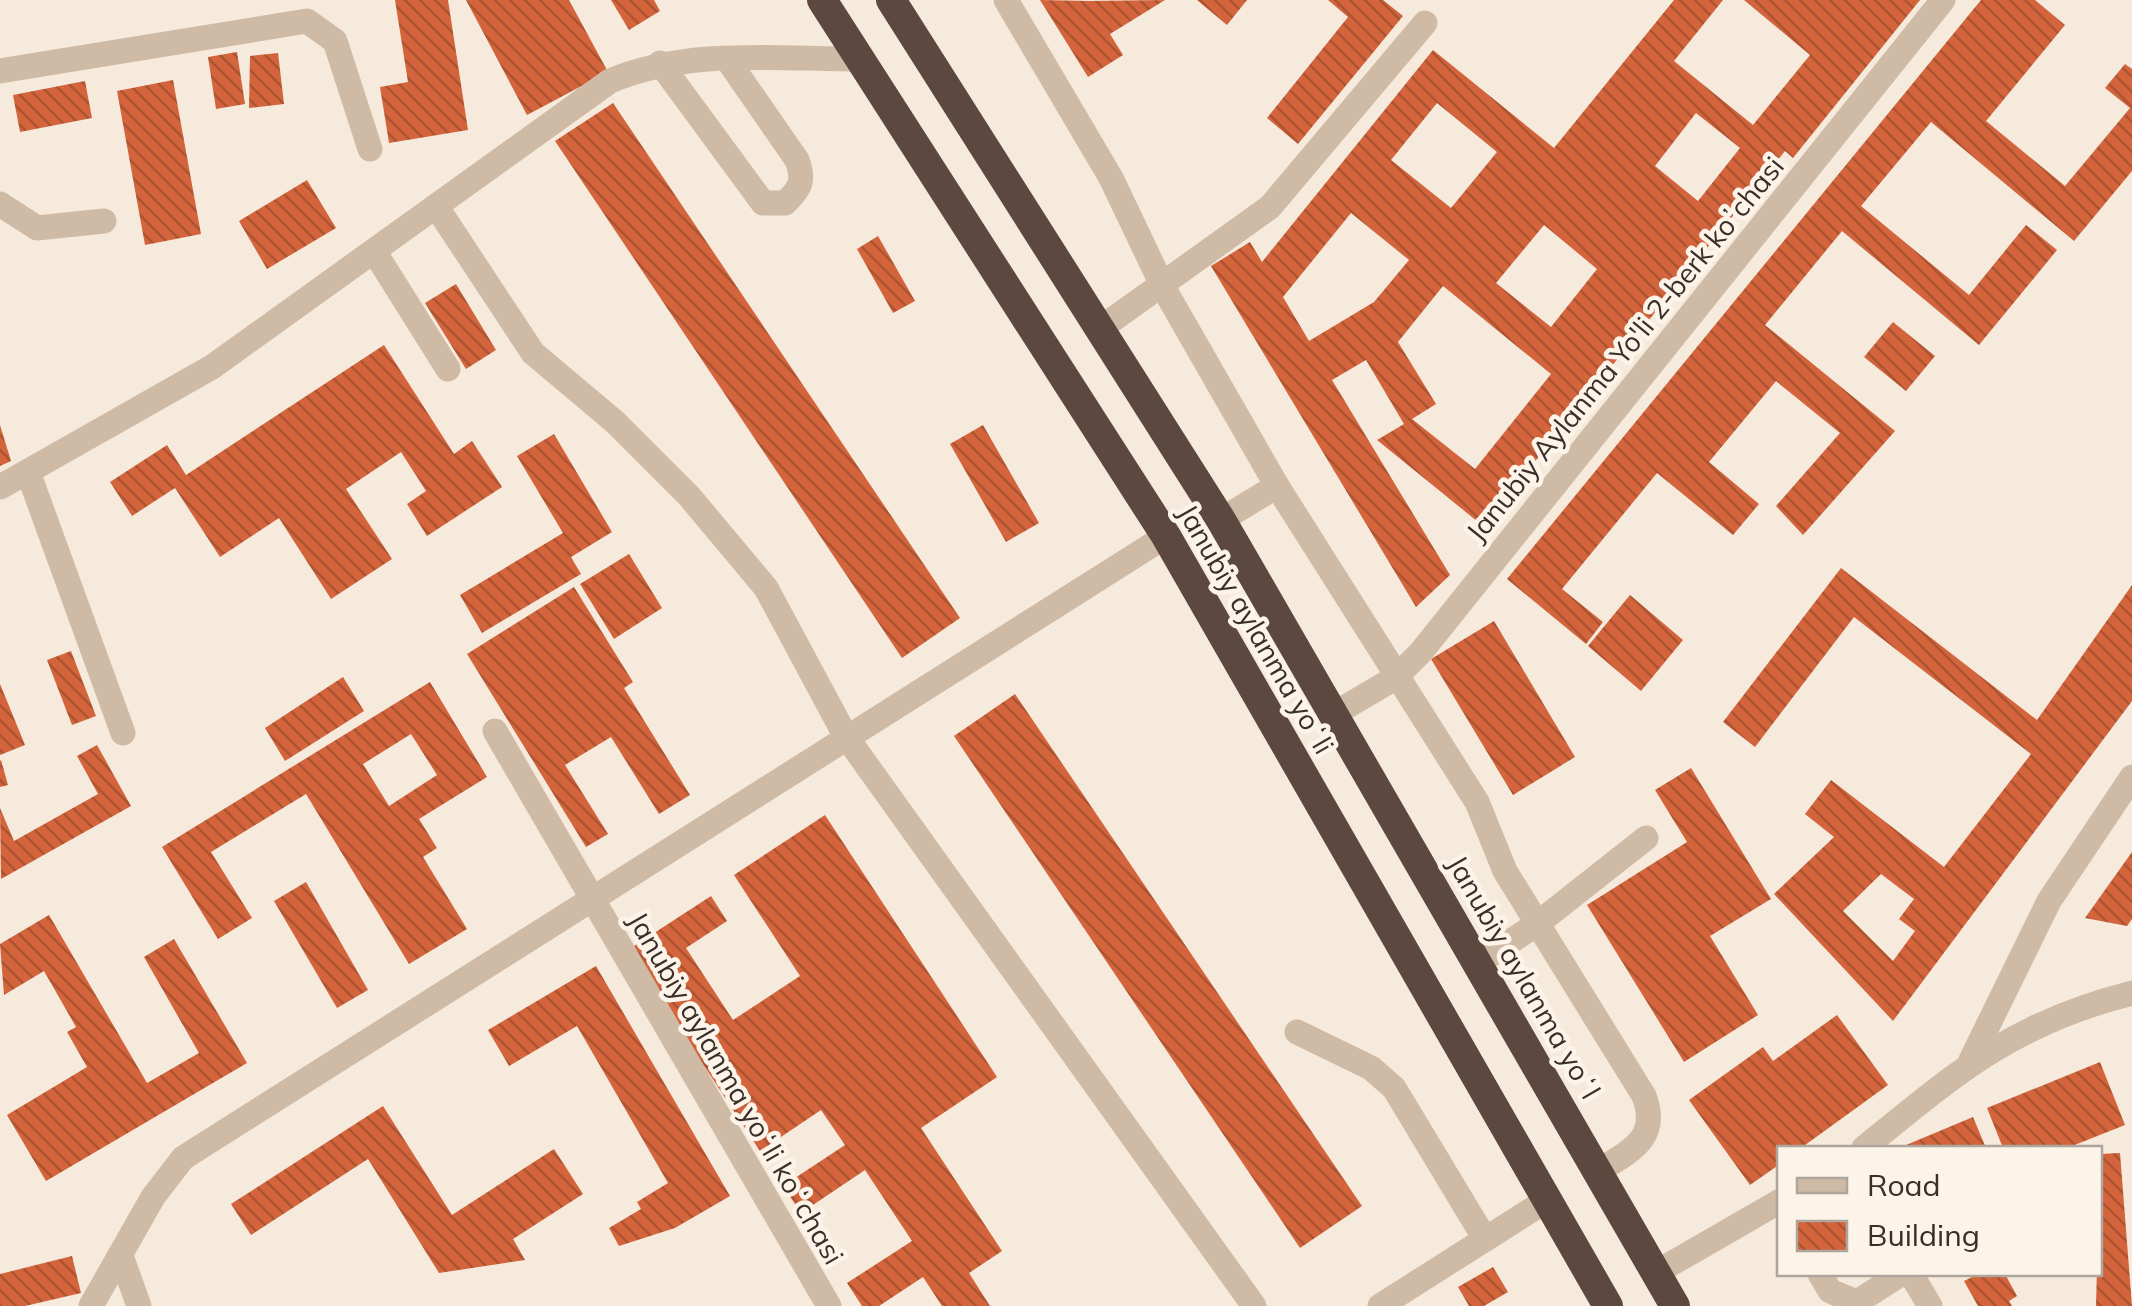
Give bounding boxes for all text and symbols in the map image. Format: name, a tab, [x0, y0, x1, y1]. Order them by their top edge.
street label: Janubiy Аylanma Yo'li 2-berk koʼchasi	[1458, 149, 1791, 548]
street label: Janubiy aylanma yoʻli	[1171, 498, 1342, 760]
street label: Janubiy aylanma yoʻl	[1440, 849, 1608, 1105]
street label: Janubiy aylanma yoʻli koʻchasi	[621, 905, 852, 1270]
legend	[1777, 1146, 2102, 1276]
text: Road	[1867, 1166, 1941, 1204]
text: Building	[1867, 1216, 1980, 1254]

